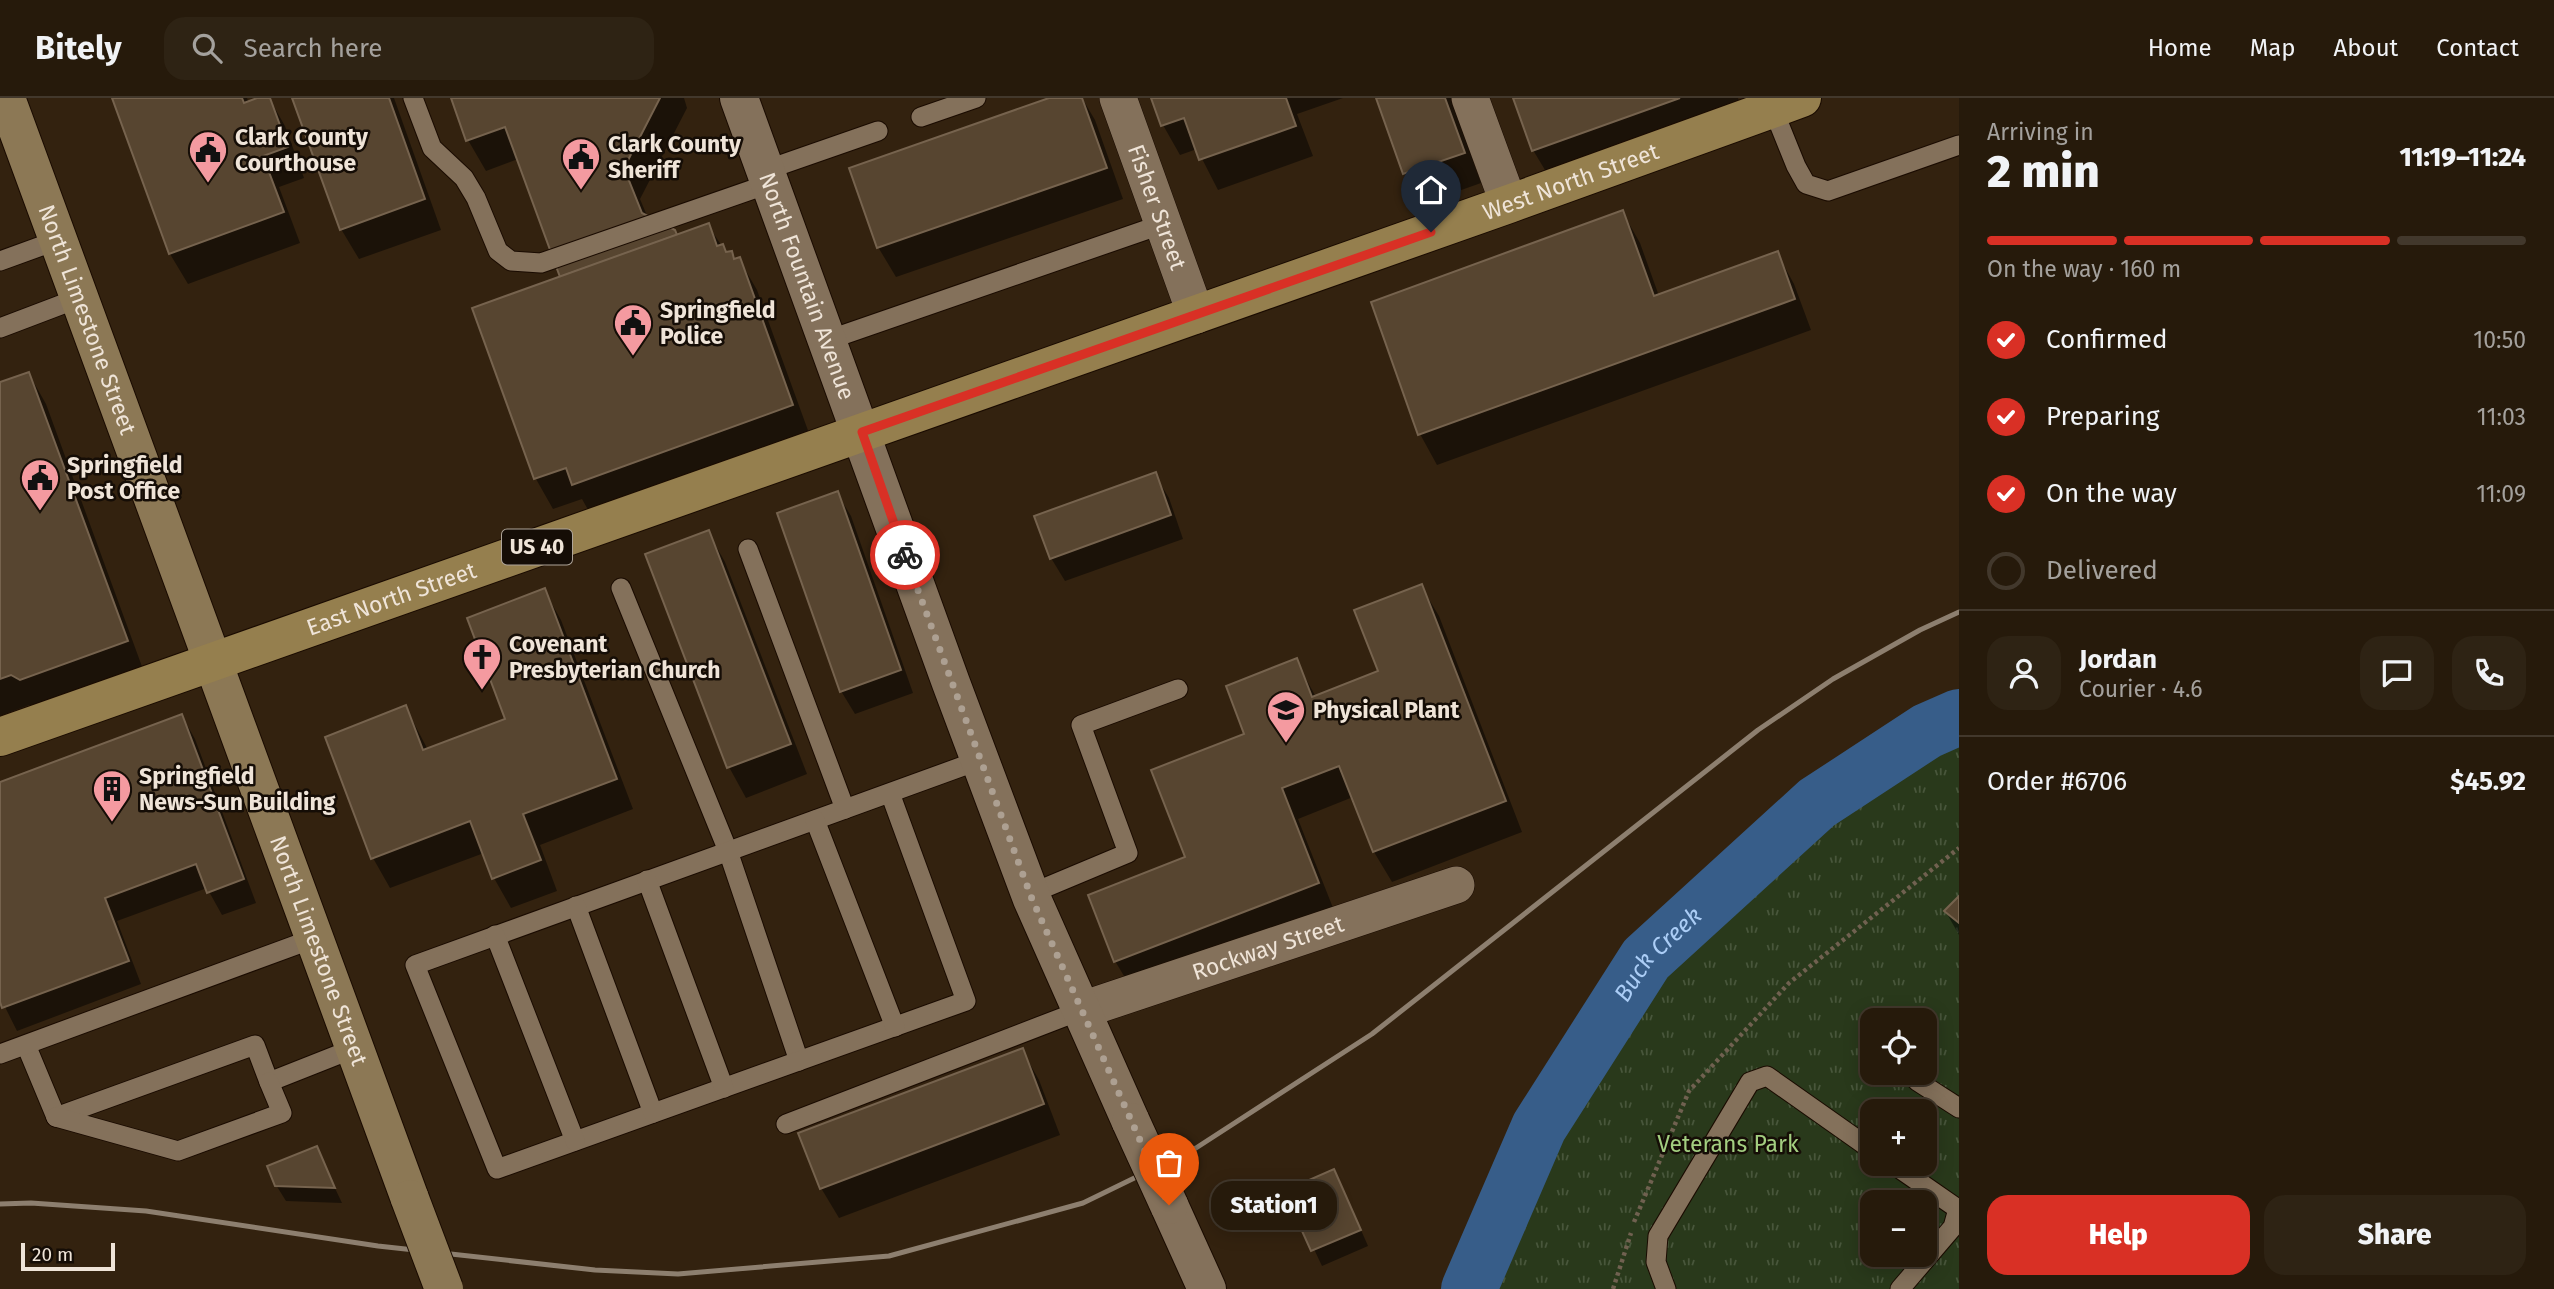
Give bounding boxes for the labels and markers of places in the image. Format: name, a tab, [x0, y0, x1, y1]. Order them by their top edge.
place label: Clark County Courthouse	[235, 123, 369, 177]
public building icon: Clark County Courthouse	[187, 129, 229, 184]
place label: Clark County Sheriff	[608, 130, 742, 184]
public building icon: Clark County Sheriff	[560, 136, 602, 191]
pin	[1401, 160, 1461, 232]
place label: Springfield Police	[660, 296, 776, 350]
public building icon: Springfield Police	[612, 302, 654, 357]
place label: Springfield Post Office	[67, 451, 183, 505]
public building icon: Springfield Post Office	[19, 457, 61, 512]
place label: Covenant Presbyterian Church	[509, 630, 721, 684]
church icon: Covenant Presbyterian Church	[461, 636, 503, 691]
school or university icon: Physical Plant	[1265, 689, 1307, 744]
place label: Physical Plant	[1313, 696, 1460, 724]
place label: Springfield News-Sun Building	[139, 762, 336, 816]
building icon: Springfield News-Sun Building	[91, 768, 133, 823]
pin	[1139, 1133, 1199, 1205]
callout: Station1	[1211, 1180, 1337, 1230]

